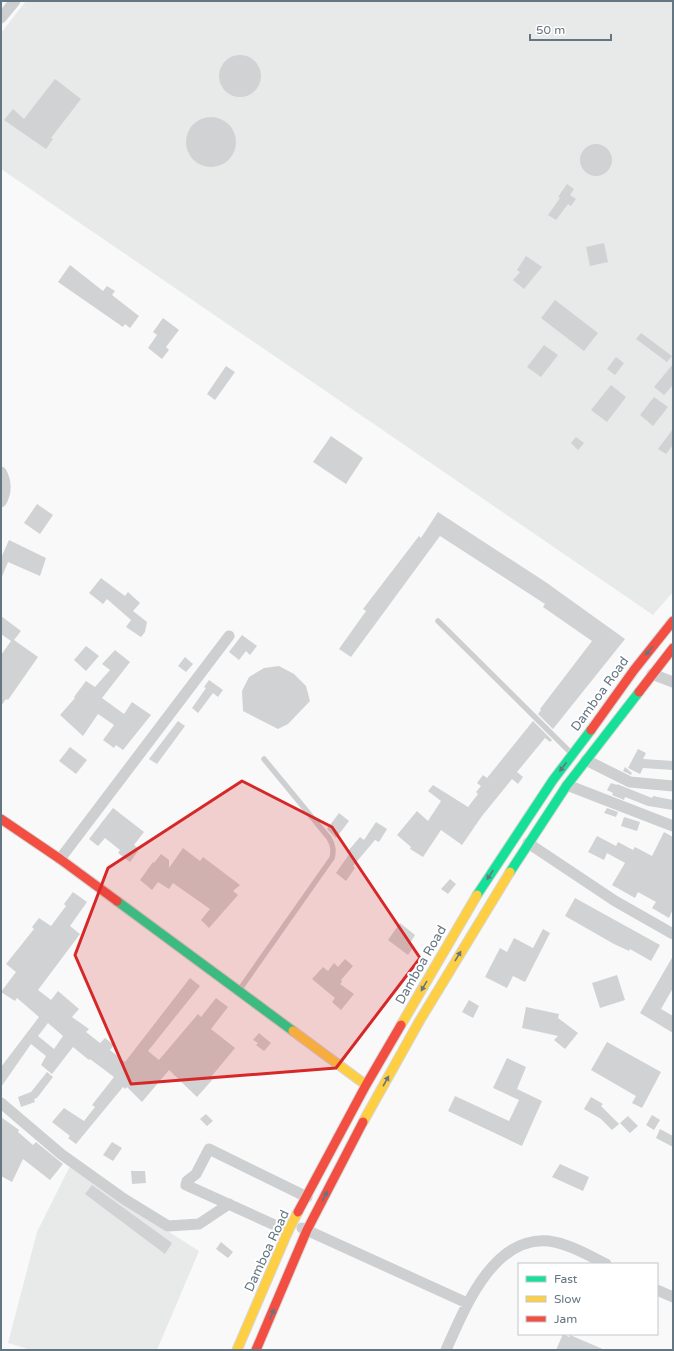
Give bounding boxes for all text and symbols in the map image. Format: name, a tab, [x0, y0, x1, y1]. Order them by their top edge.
scale bar	[530, 16, 611, 42]
text: 50 m	[536, 23, 565, 37]
one-way arrow	[644, 646, 653, 657]
street label: Damboa Road	[568, 654, 632, 734]
one-way arrow	[559, 761, 567, 772]
one-way arrow	[486, 869, 494, 880]
street label: Damboa Road	[392, 923, 450, 1007]
one-way arrow	[455, 950, 462, 962]
one-way arrow	[420, 980, 427, 992]
one-way arrow	[382, 1075, 389, 1087]
one-way arrow	[322, 1190, 328, 1201]
street label: Damboa Road	[241, 1208, 293, 1294]
legend	[518, 1263, 658, 1335]
text: Fast	[554, 1272, 578, 1286]
text: Slow	[554, 1292, 581, 1306]
one-way arrow	[269, 1308, 275, 1320]
text: Jam	[554, 1312, 577, 1326]

